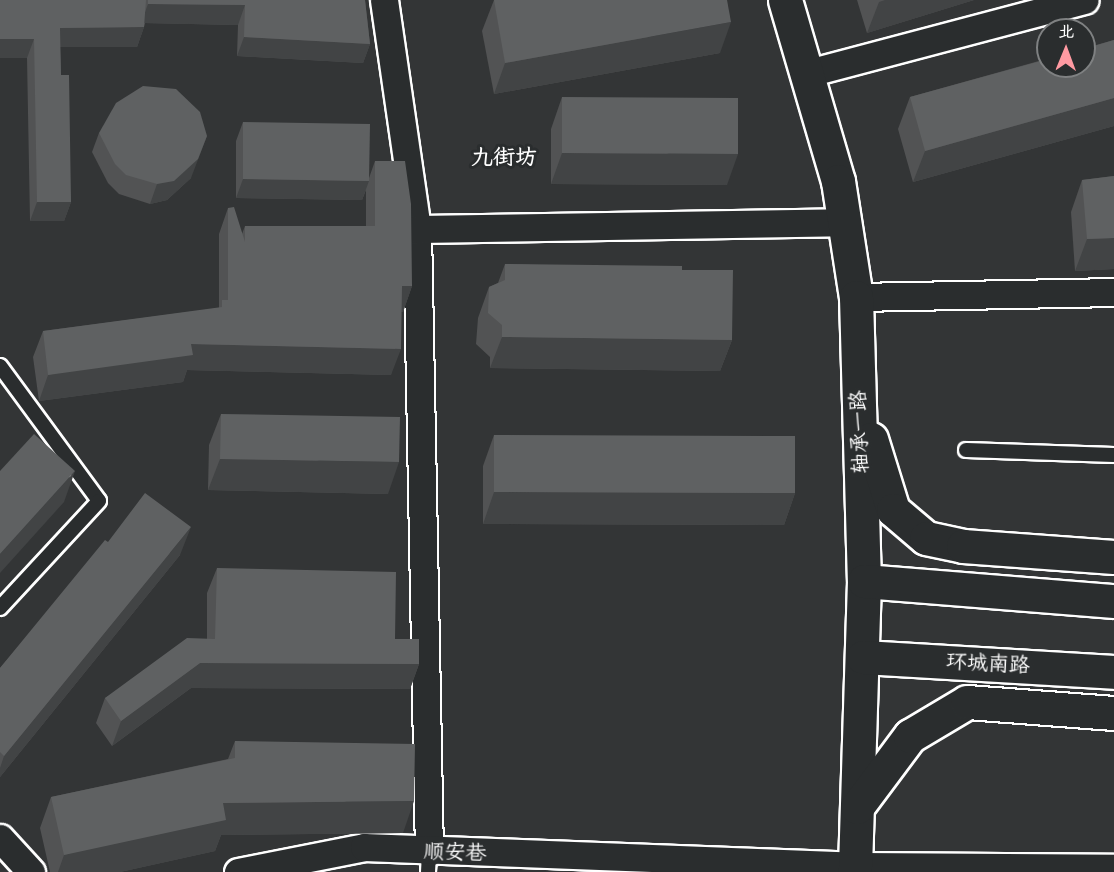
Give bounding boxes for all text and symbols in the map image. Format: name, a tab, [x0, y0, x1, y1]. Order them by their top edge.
north arrow	[1036, 18, 1096, 78]
text: 北	[1058, 21, 1074, 43]
district label: 九街坊	[471, 145, 537, 171]
street label: 轴承一路	[846, 390, 874, 474]
street label: 环城南路	[945, 649, 1031, 679]
street label: 顺安巷	[423, 839, 487, 867]

